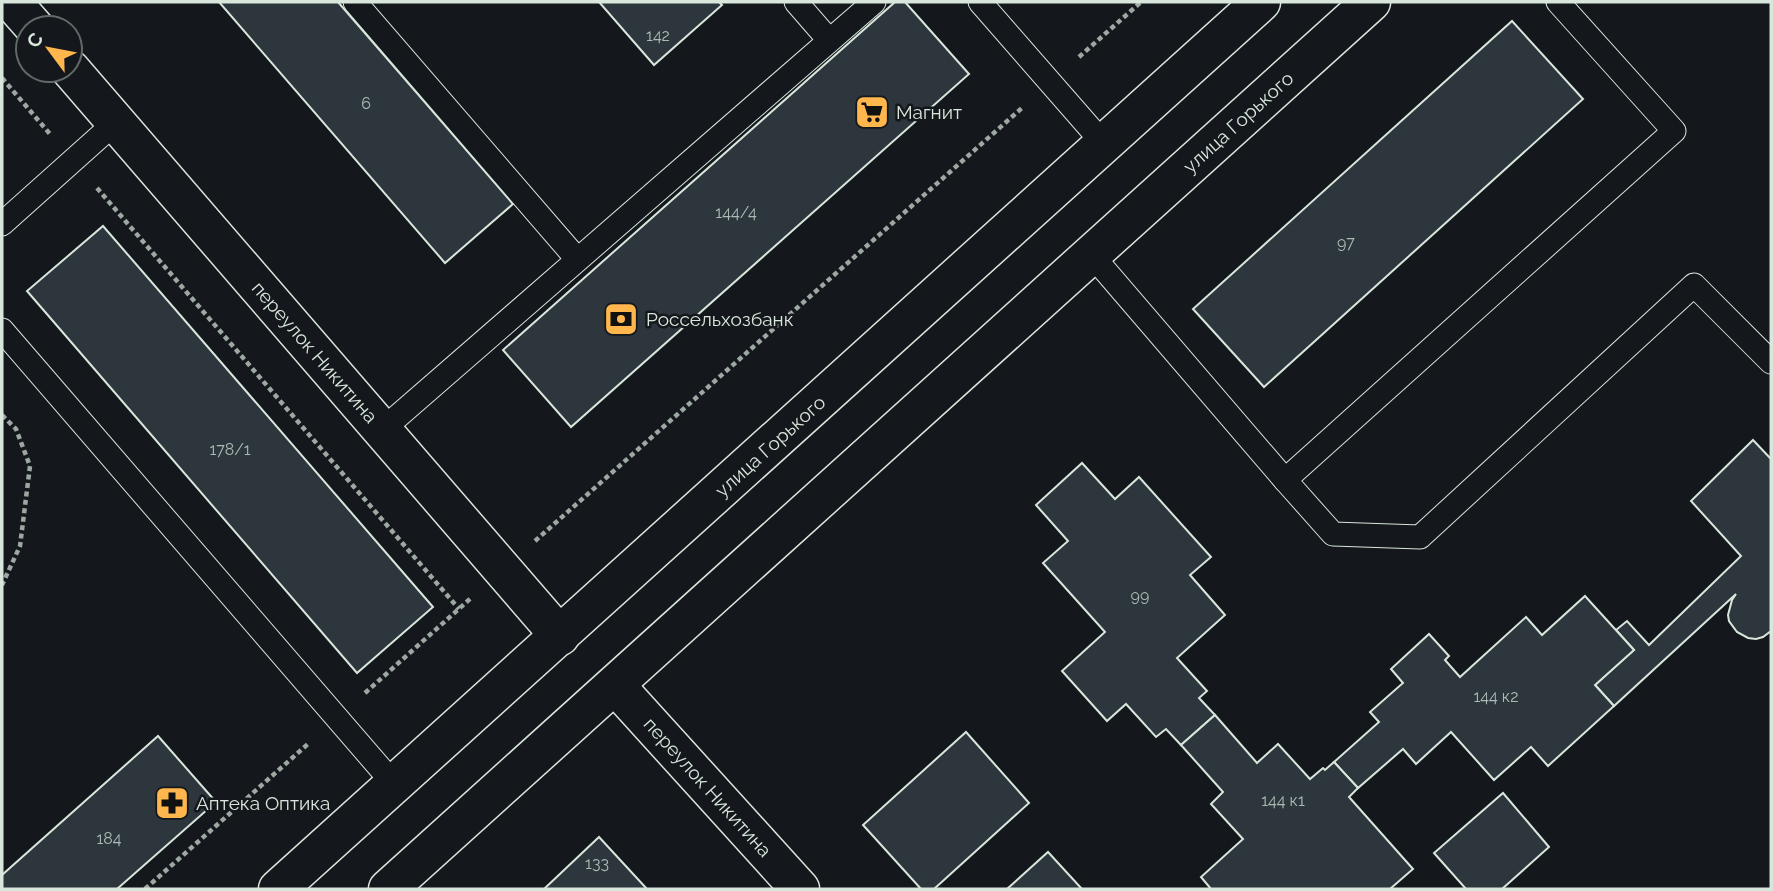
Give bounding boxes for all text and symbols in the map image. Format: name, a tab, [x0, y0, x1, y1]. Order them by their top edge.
north arrow	[14, 14, 84, 84]
house number: 142	[646, 26, 670, 45]
text: С	[22, 29, 47, 51]
street label: улица Горького	[1178, 67, 1298, 177]
supermarket icon: Магнит	[853, 93, 891, 131]
house number: 6	[361, 94, 371, 113]
place label: Магнит	[896, 101, 962, 123]
house number: 144/4	[715, 203, 757, 222]
house number: 97	[1337, 233, 1355, 252]
street label: переулок Никитина	[248, 277, 382, 427]
bank icon: Россельхозбанк	[602, 300, 640, 338]
place label: Россельхозбанк	[646, 308, 794, 330]
street label: улица Горького	[710, 391, 830, 501]
house number: 178/1	[210, 440, 251, 459]
house number: 99	[1131, 586, 1149, 605]
house number: 144 к2	[1473, 687, 1519, 706]
street label: переулок Никитина	[640, 713, 776, 861]
pharmacy icon: Аптека Оптика	[153, 784, 191, 822]
house number: 144 к1	[1261, 791, 1305, 810]
place label: Аптека Оптика	[196, 792, 330, 814]
house number: 184	[96, 829, 122, 848]
house number: 133	[585, 854, 609, 873]

